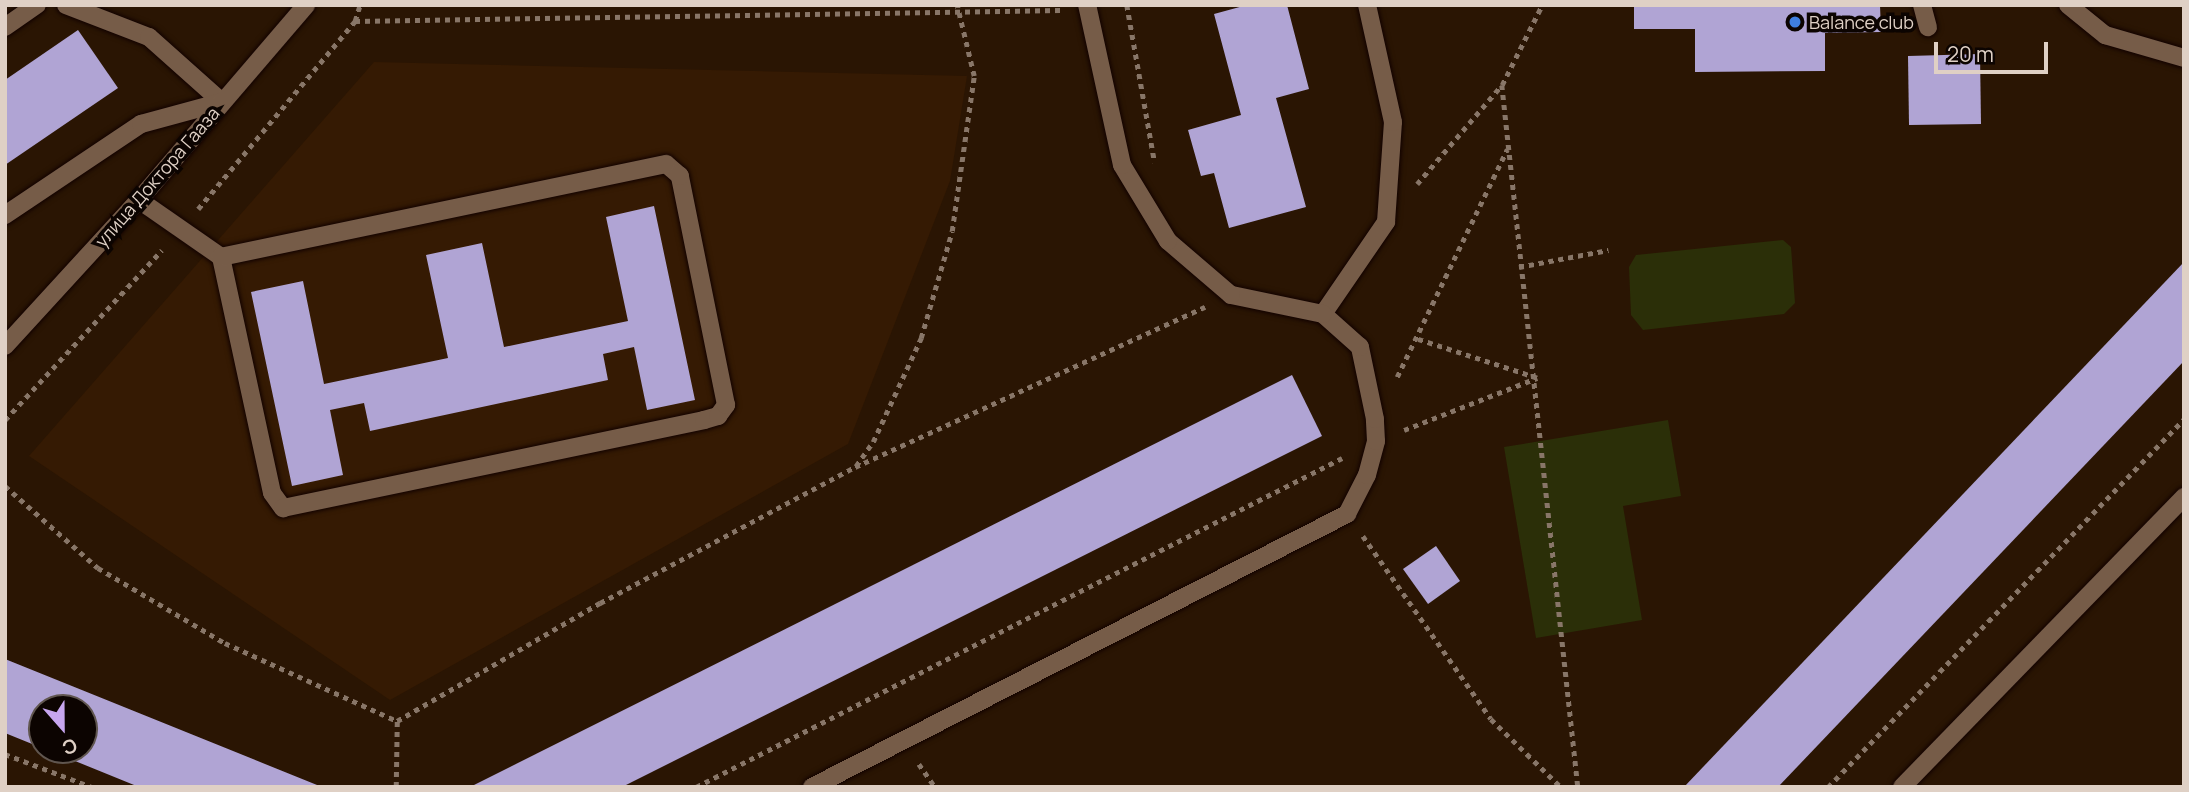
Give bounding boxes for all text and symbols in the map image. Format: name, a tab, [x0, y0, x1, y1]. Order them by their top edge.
place label: Balance club	[1809, 11, 1914, 33]
marker: Balance club	[1787, 14, 1803, 30]
scale bar	[1937, 28, 2051, 72]
text: 20 m	[1947, 40, 1994, 68]
street label: улица Доктора Гааза	[90, 103, 224, 251]
north arrow	[28, 694, 98, 764]
text: С	[59, 732, 81, 761]

